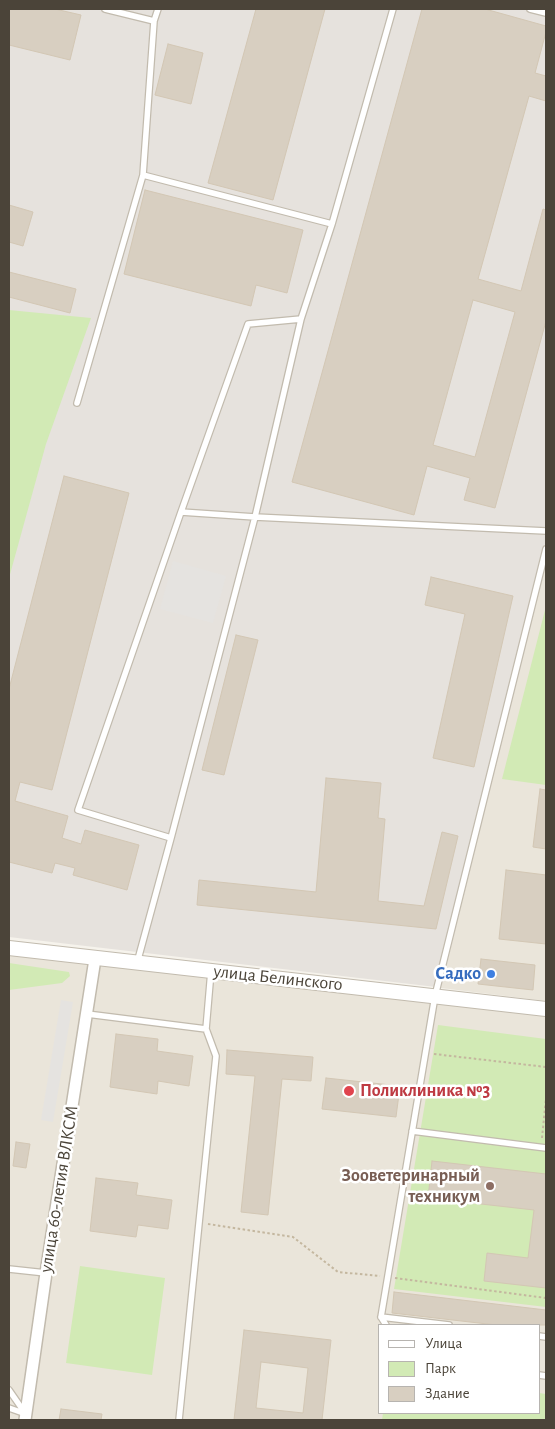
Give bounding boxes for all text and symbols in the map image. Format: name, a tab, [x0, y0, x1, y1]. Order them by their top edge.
street label: улица Белинского	[212, 960, 344, 996]
place label: Садко	[435, 963, 481, 985]
marker: Садко	[485, 968, 497, 980]
place label: Поликлиника №3	[360, 1080, 490, 1102]
marker: Поликлиника №3	[342, 1084, 356, 1098]
street label: улица 60-летия ВЛКСМ	[35, 1104, 83, 1274]
place label: Зооветеринарный техникум	[342, 1165, 480, 1208]
marker: Зооветеринарный техникум	[484, 1180, 496, 1192]
legend	[378, 1324, 540, 1414]
text: Улица	[425, 1336, 462, 1351]
text: Парк	[425, 1361, 456, 1376]
text: Здание	[425, 1386, 470, 1401]

